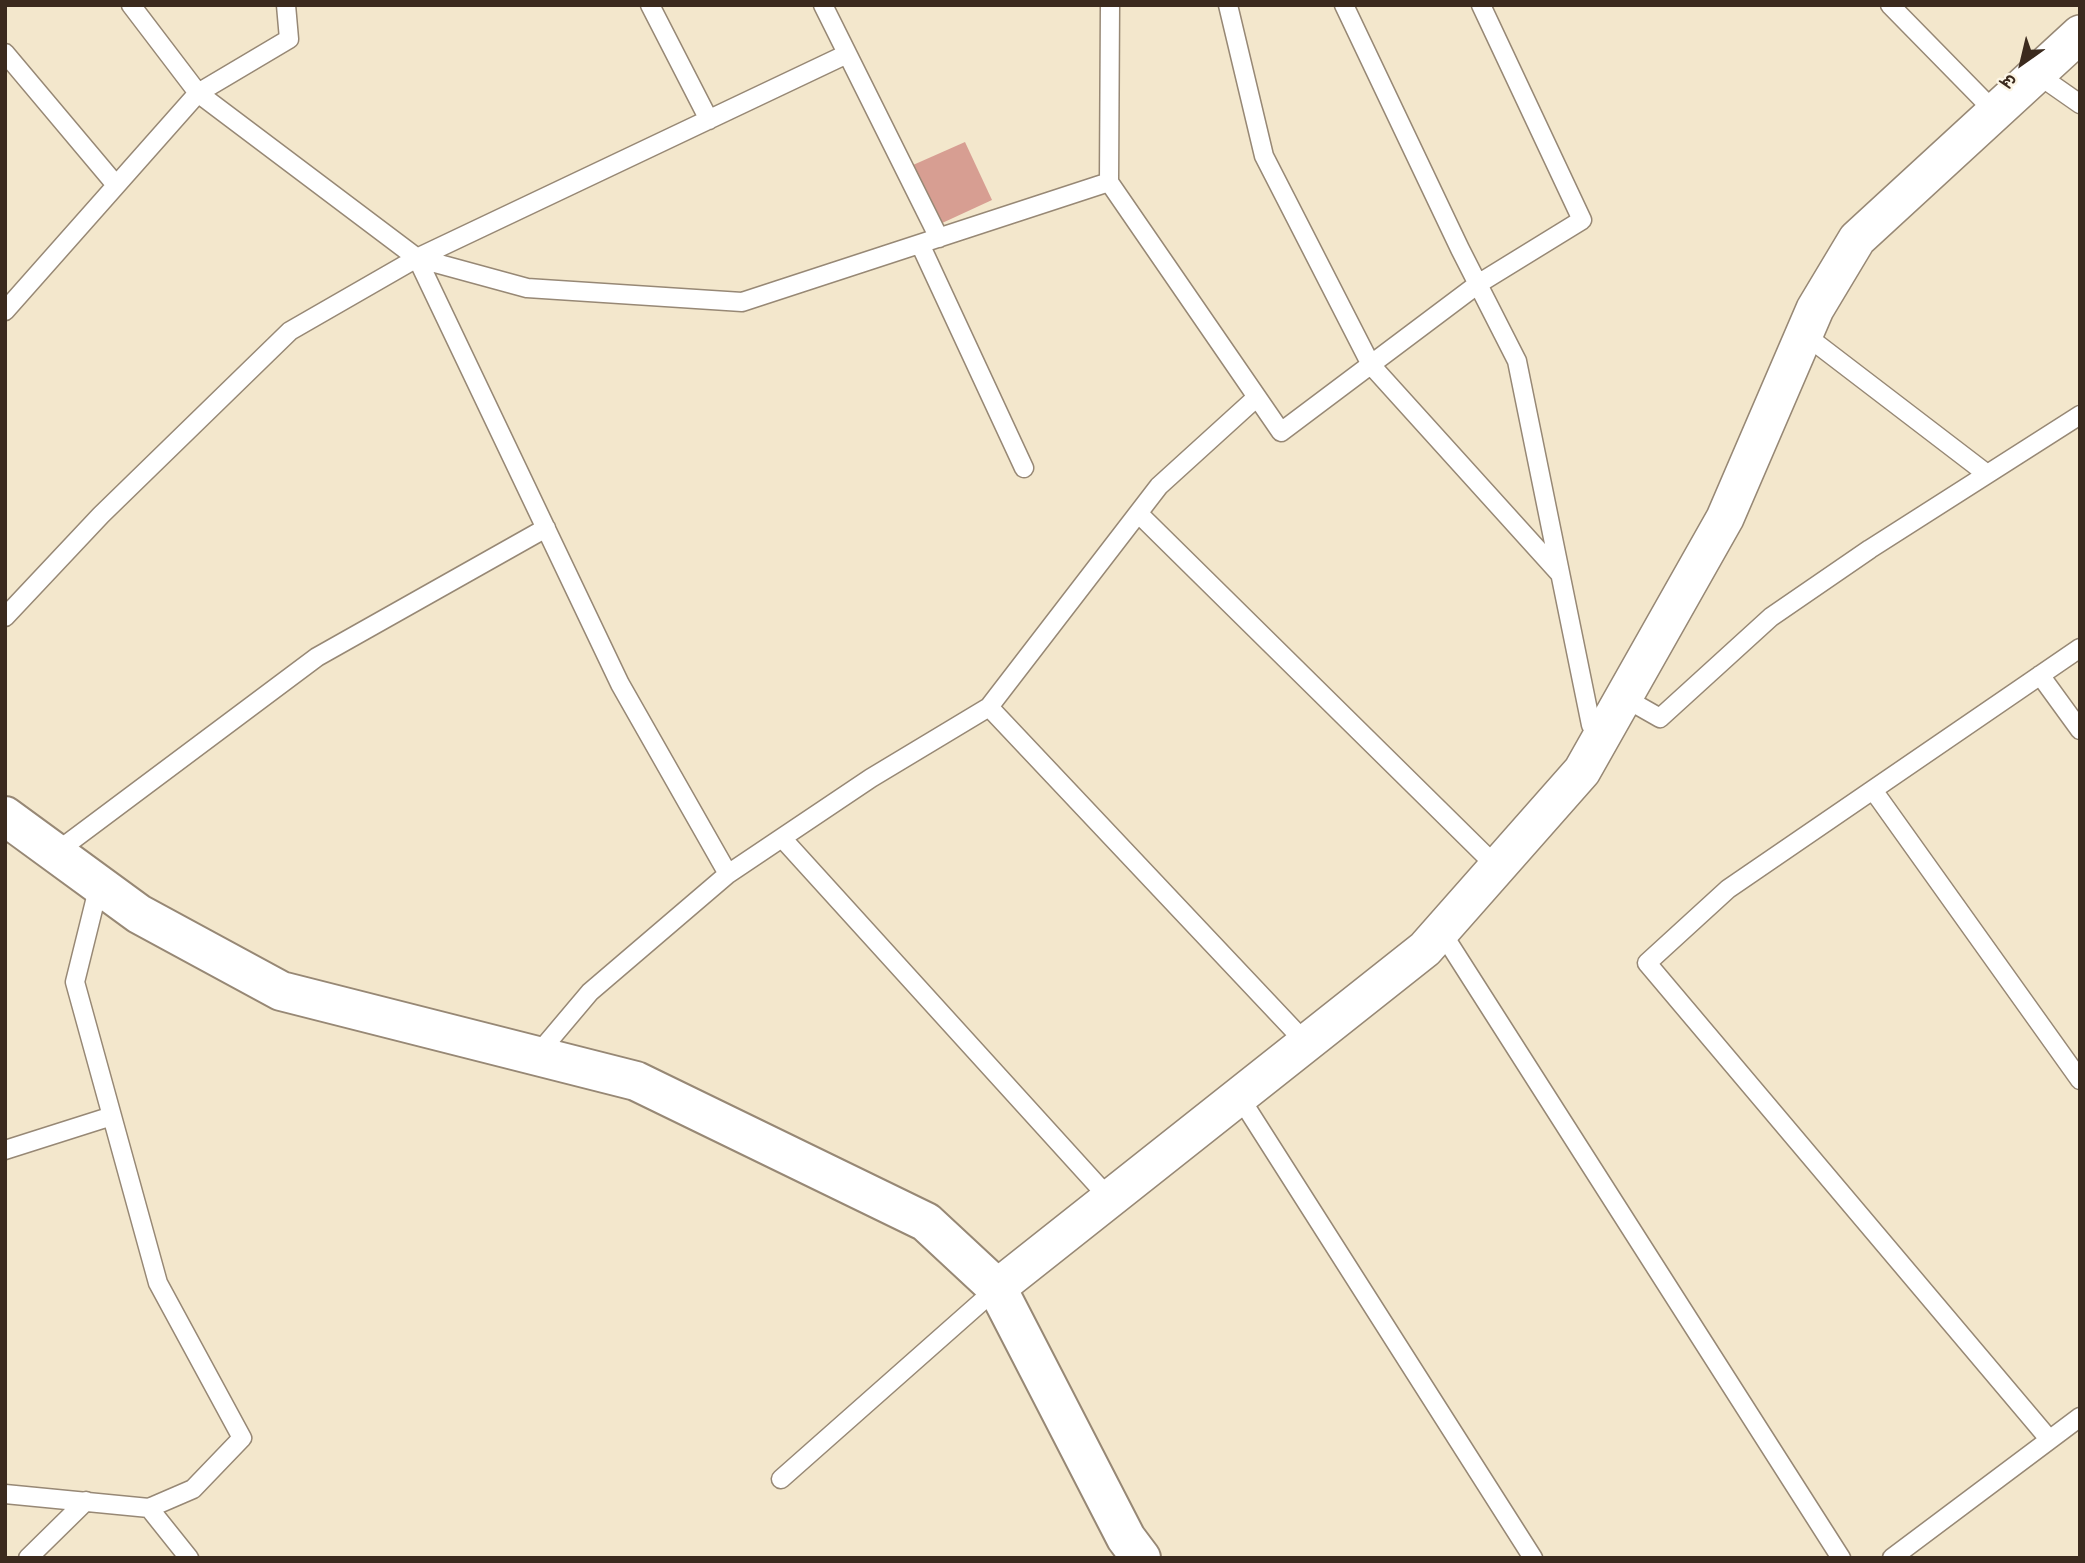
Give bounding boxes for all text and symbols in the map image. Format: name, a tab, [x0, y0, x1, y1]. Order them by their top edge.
north arrow	[1987, 28, 2057, 98]
text: उ	[1997, 65, 2024, 96]

